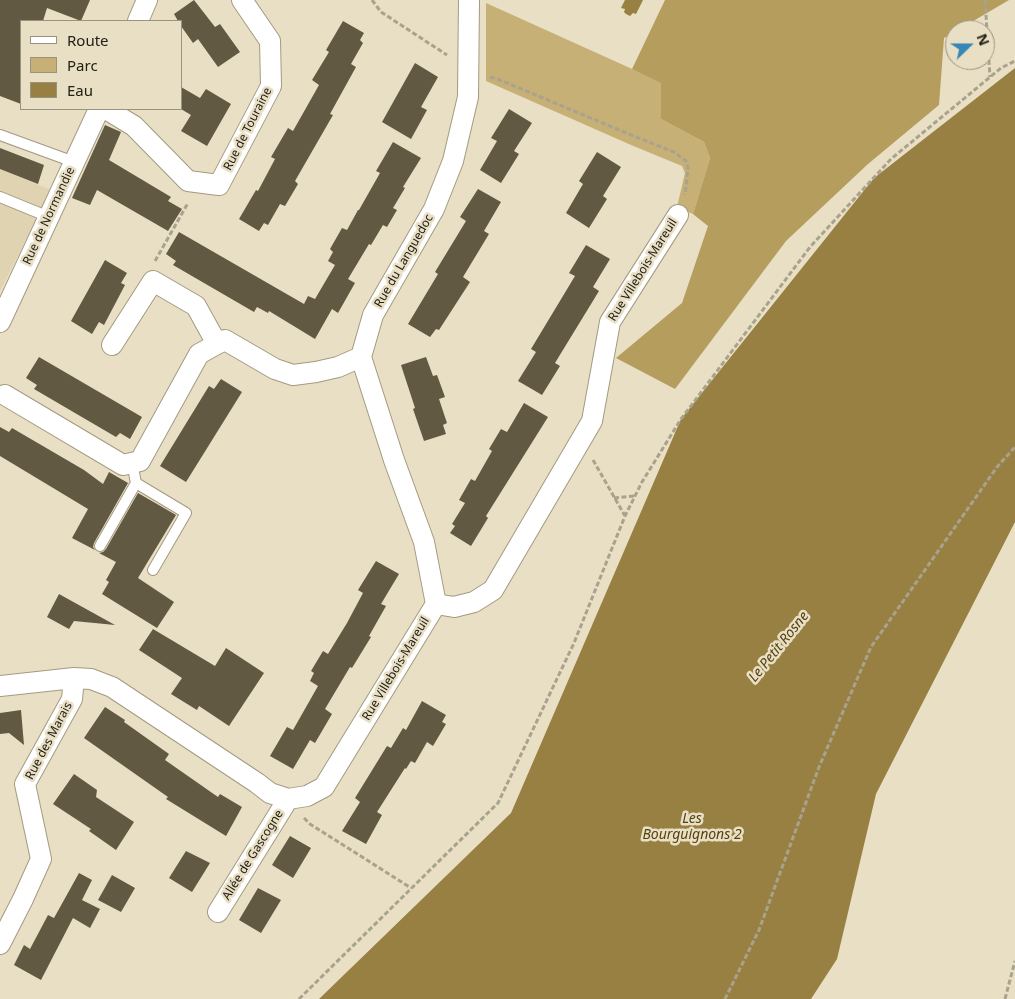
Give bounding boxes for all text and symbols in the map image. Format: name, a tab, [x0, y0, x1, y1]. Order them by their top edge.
legend	[20, 20, 182, 110]
north arrow	[945, 20, 995, 70]
text: Route	[67, 30, 109, 50]
text: N	[972, 31, 994, 48]
text: Parc	[67, 55, 98, 75]
text: Eau	[67, 80, 93, 100]
street label: Rue de Touraine	[221, 85, 275, 173]
street label: Rue de Normandie	[20, 165, 78, 267]
street label: Rue du Languedoc	[371, 212, 437, 310]
street label: Rue Villebois-Mareuil	[606, 216, 680, 324]
water label: Le Petit Rosne	[745, 608, 813, 686]
street label: Rue Villebois-Mareuil	[359, 615, 433, 723]
street label: Rue des Marais	[23, 700, 75, 782]
street label: Allée de Gascogne	[219, 807, 287, 903]
water label: Les Bourguignons 2	[642, 811, 742, 844]

